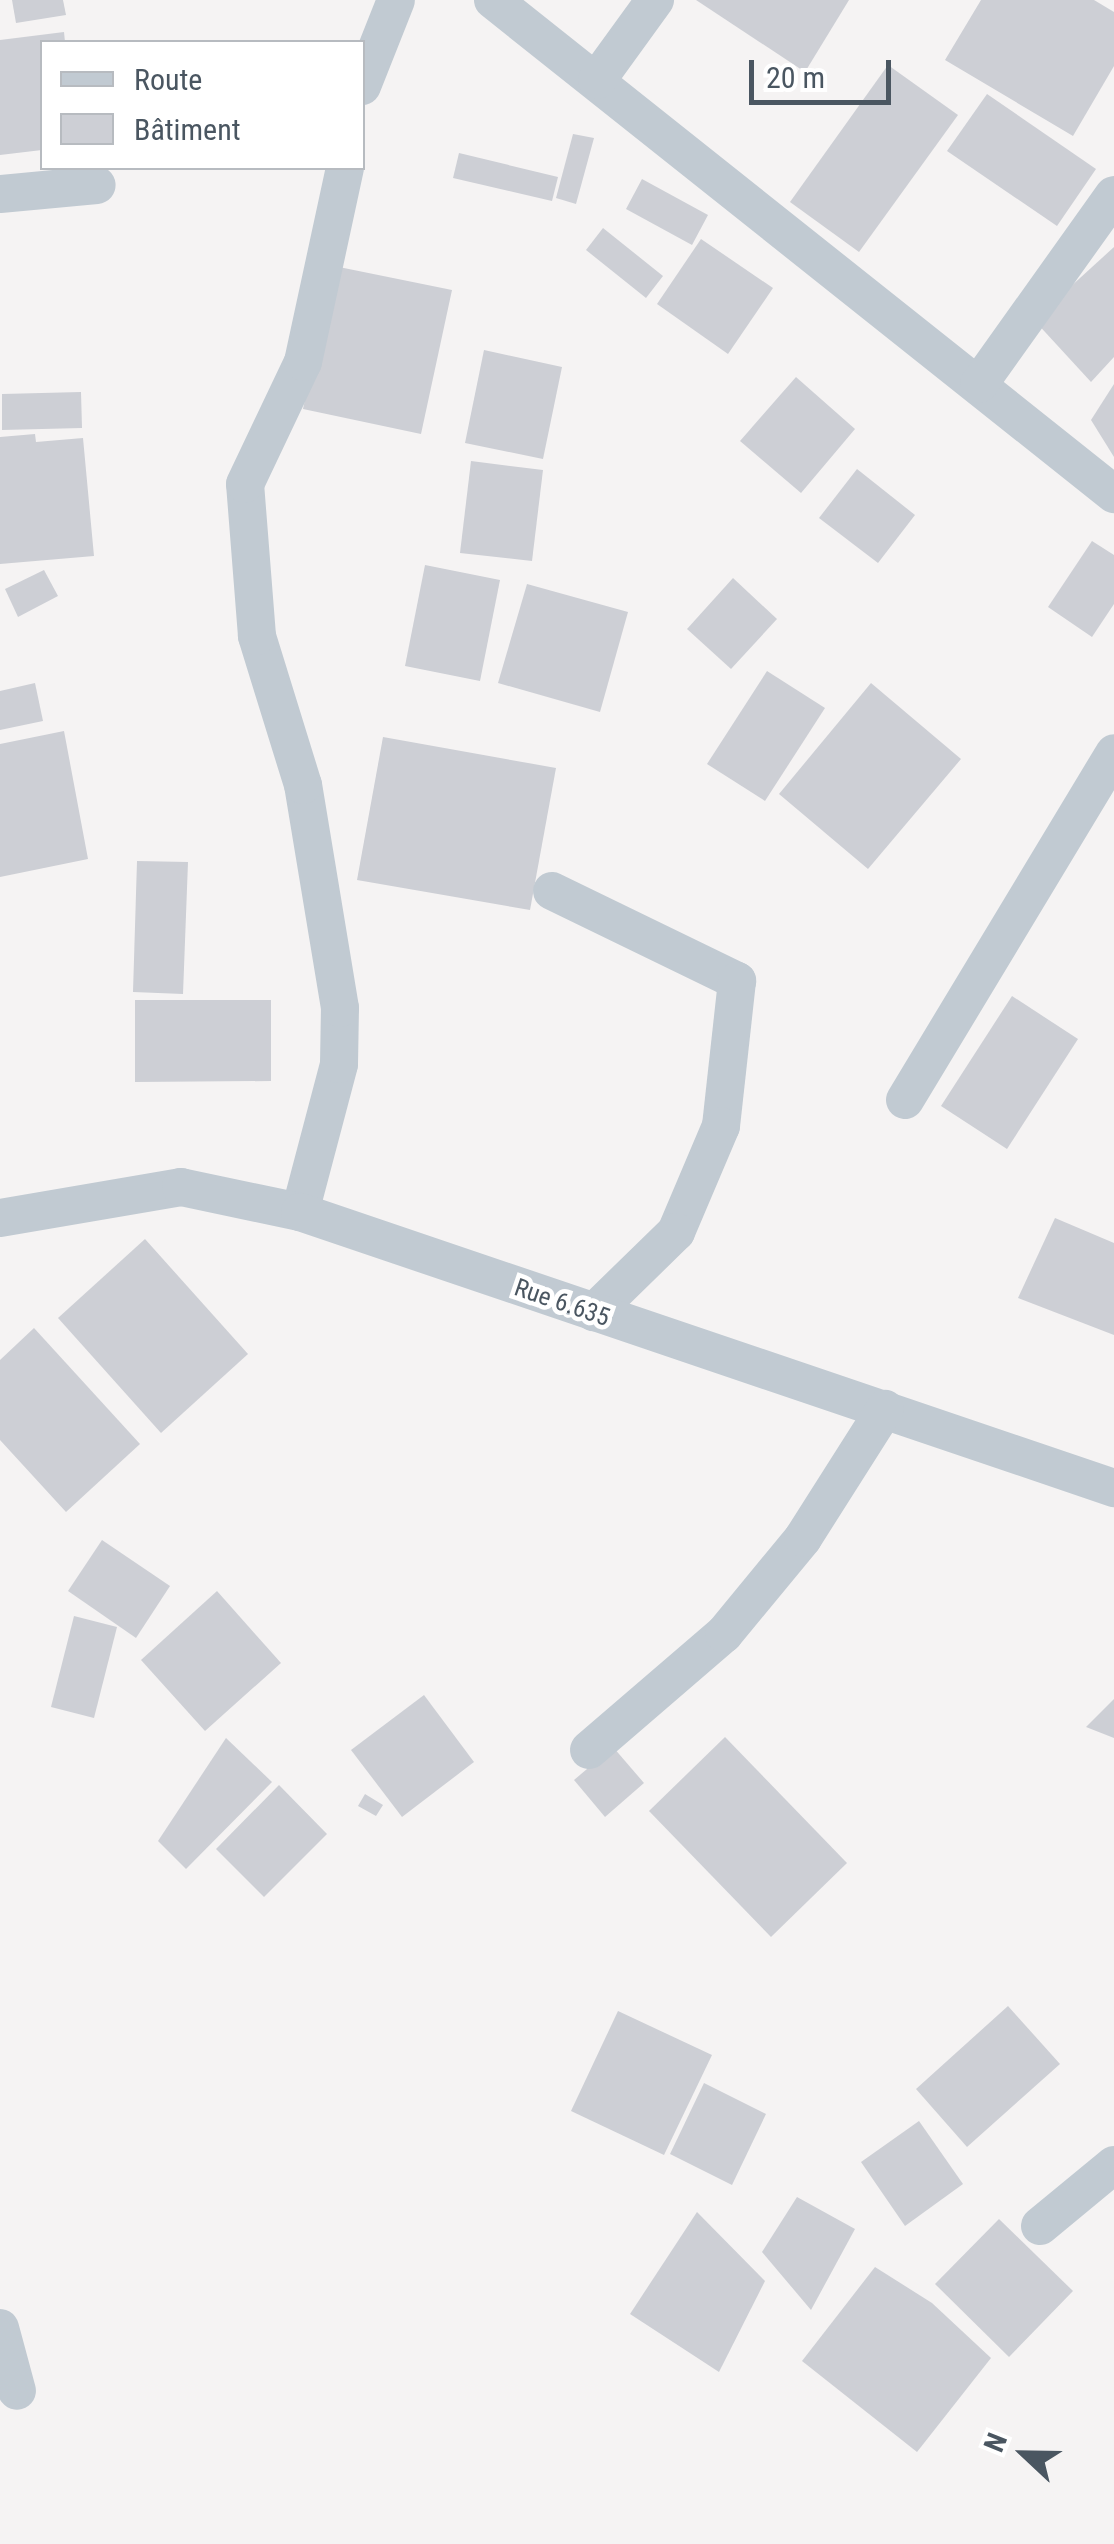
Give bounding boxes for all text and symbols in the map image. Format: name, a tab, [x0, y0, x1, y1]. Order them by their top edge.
legend	[40, 40, 365, 170]
scale bar	[754, 40, 896, 102]
text: 20 m	[766, 60, 825, 95]
text: Route	[134, 62, 202, 97]
text: Bâtiment	[134, 112, 241, 147]
street label: Rue 6.635	[510, 1273, 614, 1333]
north arrow	[974, 2404, 1074, 2504]
text: N	[977, 2428, 1014, 2457]

